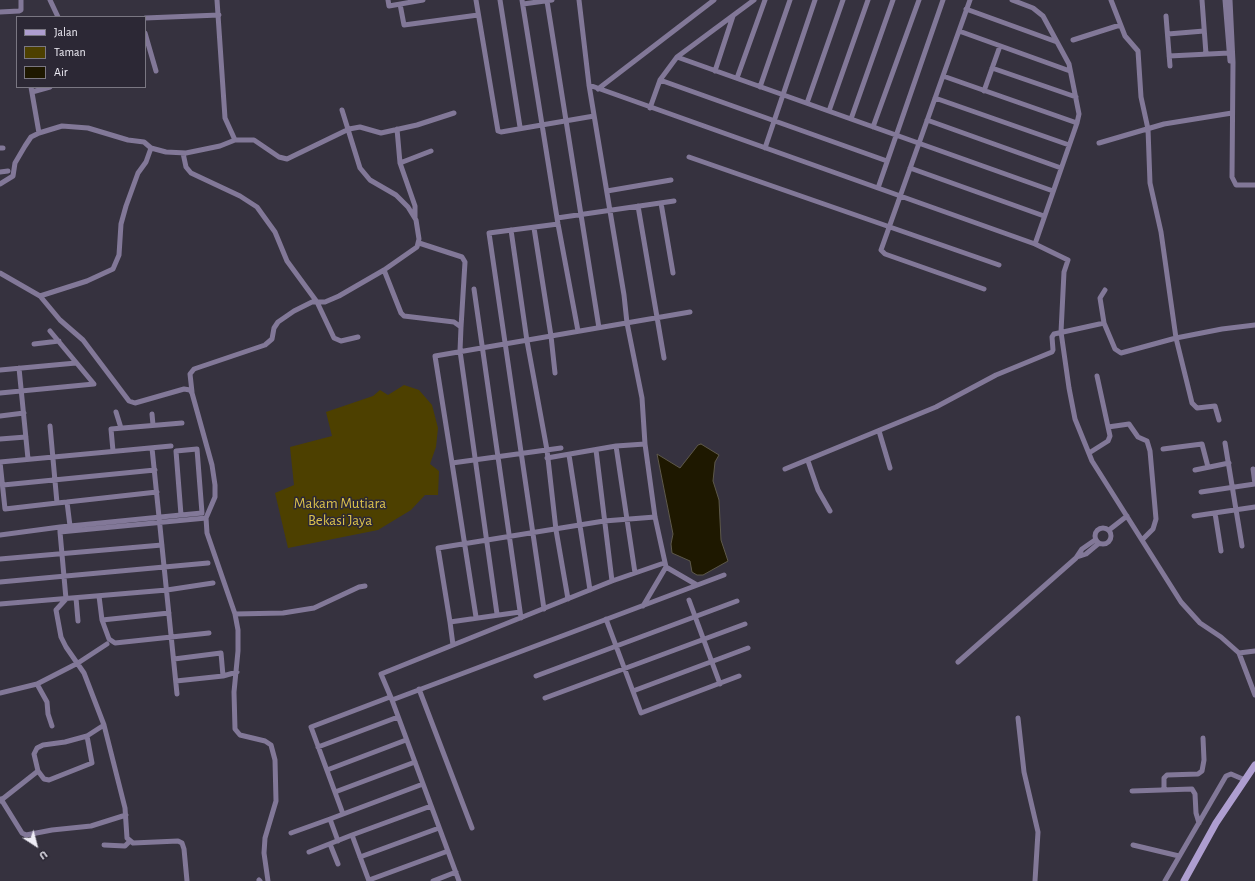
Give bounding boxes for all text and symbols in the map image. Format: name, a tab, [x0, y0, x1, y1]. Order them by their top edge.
legend	[16, 16, 146, 88]
text: Jalan	[54, 26, 78, 38]
text: Taman	[54, 46, 86, 58]
text: Air	[54, 66, 68, 78]
park label: Makam Mutiara Bekasi Jaya	[294, 494, 386, 529]
north arrow	[16, 825, 56, 865]
text: U	[37, 849, 49, 862]

